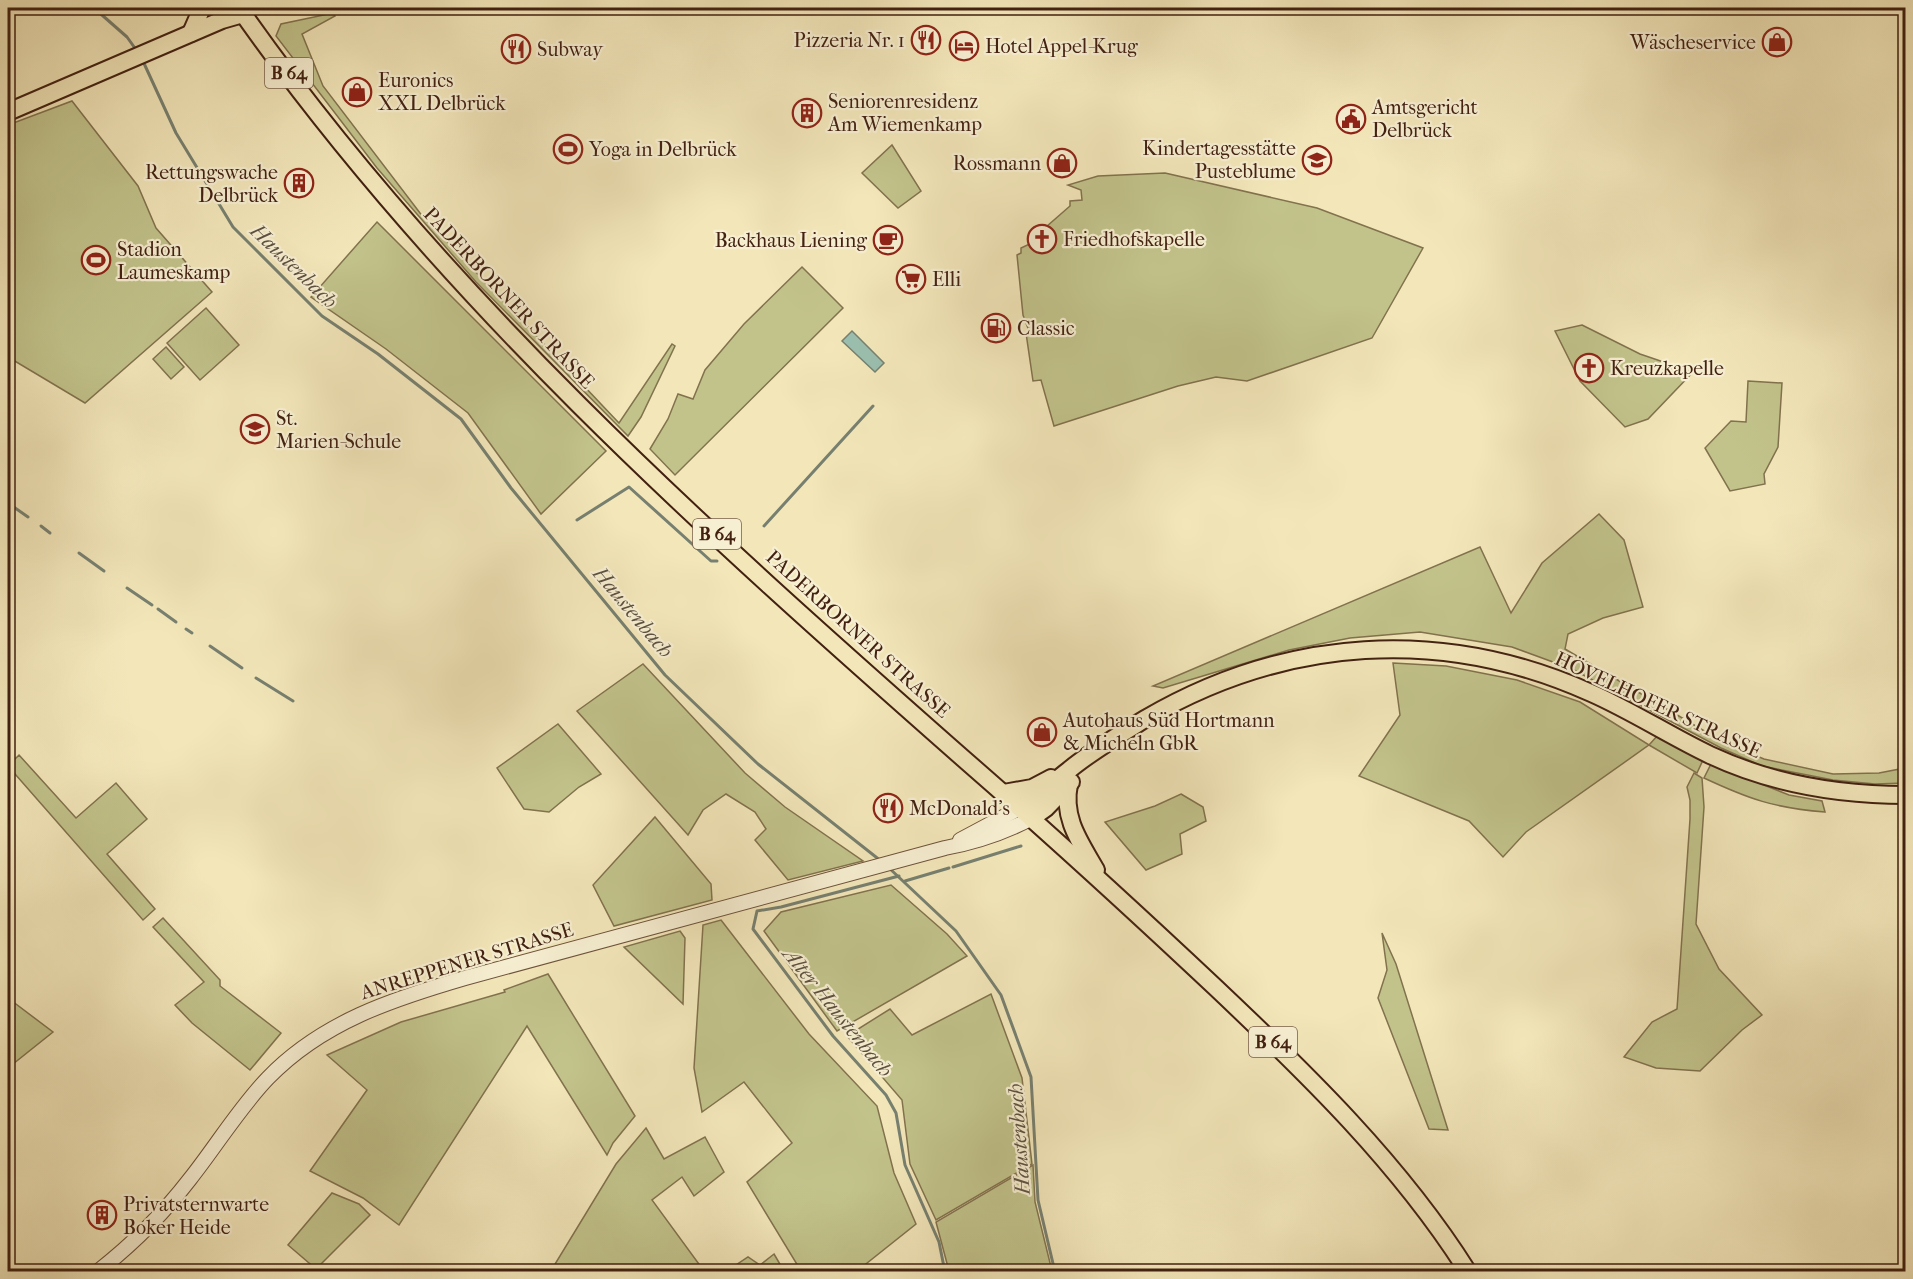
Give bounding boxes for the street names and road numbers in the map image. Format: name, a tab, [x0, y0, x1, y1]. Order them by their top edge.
road number: B 64	[265, 58, 313, 88]
street label: PADERBORNER STRASSE	[419, 203, 599, 393]
road number: B 64	[693, 519, 741, 549]
street label: PADERBORNER STRASSE	[761, 545, 955, 723]
street label: HÖVELHOFER STRASSE	[1551, 646, 1765, 763]
street label: ANREPPENER STRASSE	[357, 918, 576, 1005]
road number: B 64	[1249, 1027, 1297, 1057]

